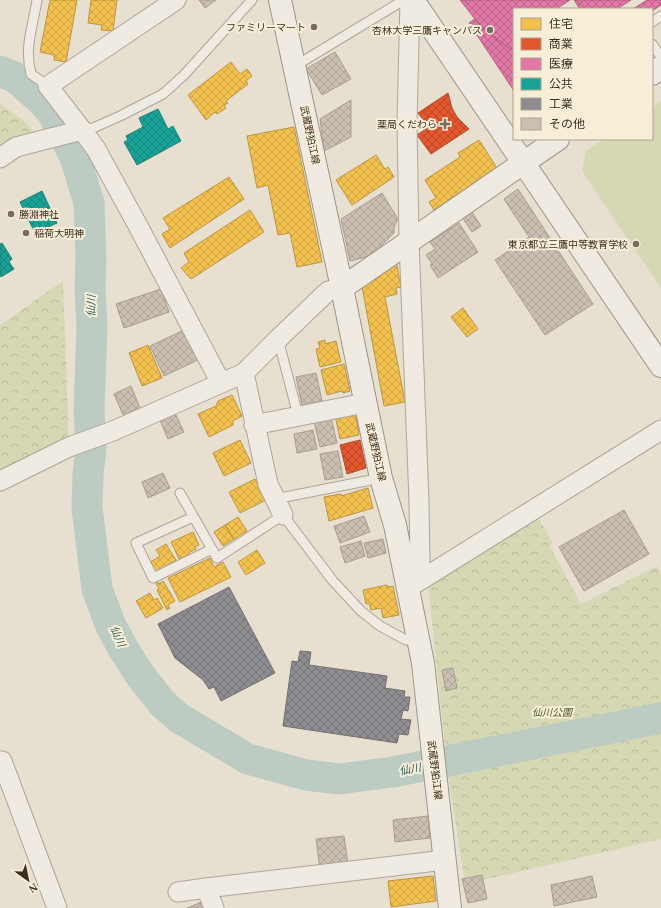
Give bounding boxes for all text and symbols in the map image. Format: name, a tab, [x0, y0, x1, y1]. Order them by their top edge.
legend	[513, 8, 653, 140]
text: 住宅	[549, 17, 573, 31]
place label: ファミリーマート	[226, 22, 306, 33]
marker: ファミリーマート	[309, 22, 319, 32]
place label: 杏林大学三鷹キャンパス	[372, 25, 482, 36]
marker: 杏林大学三鷹キャンパス	[485, 25, 495, 35]
text: 商業	[549, 37, 573, 51]
text: 医療	[549, 57, 573, 71]
text: 公共	[549, 77, 573, 91]
text: 工業	[549, 97, 573, 111]
street label: 武蔵野狛江線	[298, 105, 322, 165]
text: その他	[549, 117, 585, 131]
place label: 薬局くだわら	[377, 119, 437, 130]
marker: 薬局くだわら	[440, 119, 450, 129]
marker: 勝淵神社	[6, 209, 16, 219]
place label: 勝淵神社	[19, 209, 59, 220]
marker: 稲荷大明神	[21, 228, 31, 238]
place label: 稲荷大明神	[34, 228, 84, 239]
place label: 東京都立三鷹中等教育学校	[508, 239, 628, 250]
marker: 東京都立三鷹中等教育学校	[631, 239, 641, 249]
water label: 仙川	[85, 294, 97, 317]
street label: 武蔵野狛江線	[364, 422, 388, 482]
water label: 仙川	[108, 623, 129, 649]
park label: 仙川公園	[532, 707, 574, 718]
street label: 武蔵野狛江線	[426, 740, 444, 800]
water label: 仙川	[398, 761, 423, 777]
north arrow	[8, 860, 48, 900]
text: N	[27, 881, 40, 896]

